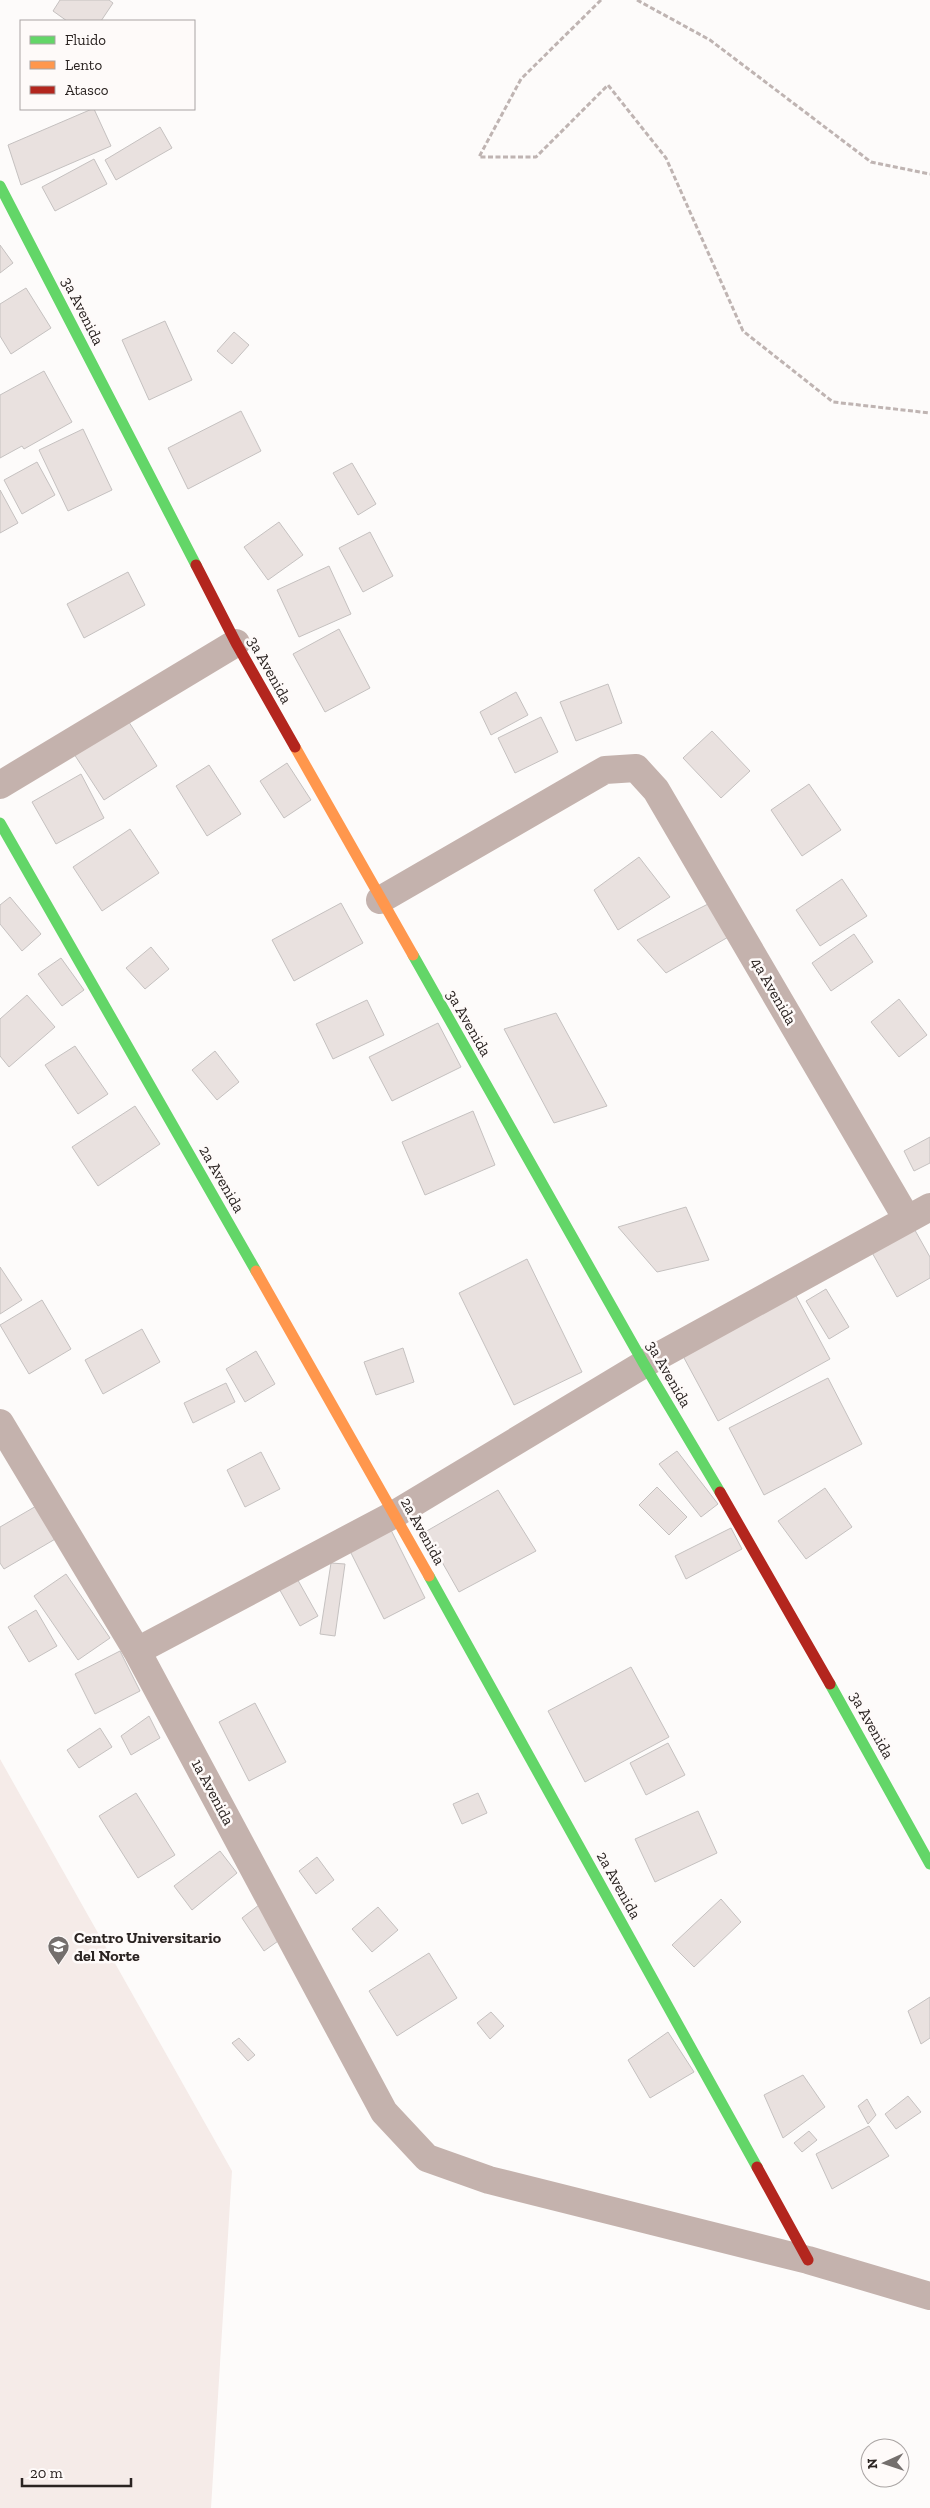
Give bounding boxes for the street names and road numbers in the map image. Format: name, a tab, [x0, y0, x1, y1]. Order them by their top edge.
street label: 3a Avenida	[58, 274, 108, 348]
street label: 3a Avenida	[244, 633, 296, 707]
street label: 4a Avenida	[747, 954, 801, 1028]
street label: 3a Avenida	[442, 986, 496, 1060]
street label: 2a Avenida	[195, 1142, 249, 1216]
street label: 3a Avenida	[642, 1337, 696, 1411]
street label: 2a Avenida	[397, 1494, 449, 1568]
street label: 3a Avenida	[846, 1688, 898, 1762]
street label: 1a Avenida	[188, 1756, 238, 1829]
street label: 2a Avenida	[593, 1848, 645, 1922]

